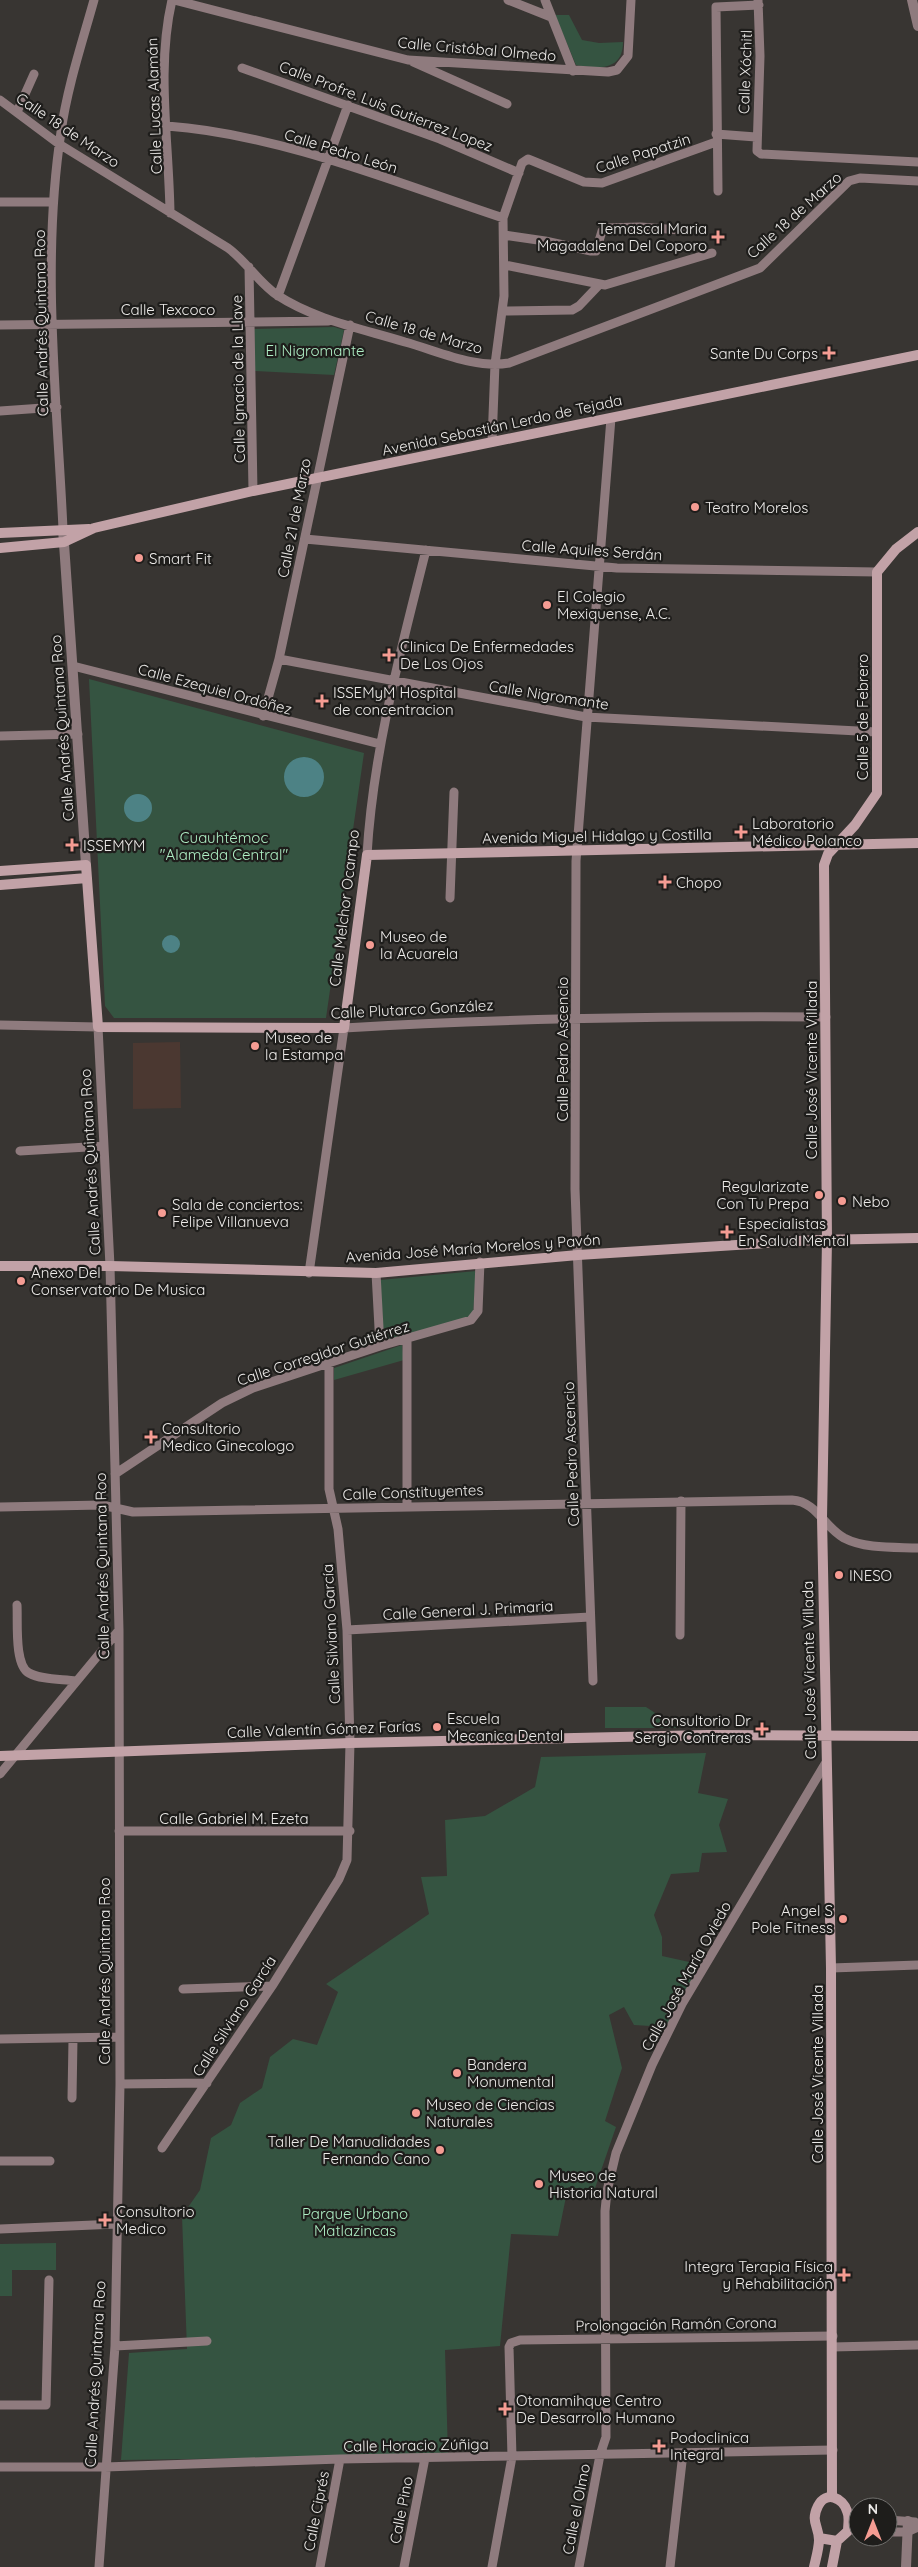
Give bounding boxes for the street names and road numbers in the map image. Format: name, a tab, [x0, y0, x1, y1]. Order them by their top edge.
street label: Calle Xóchitl	[734, 29, 756, 115]
street label: Calle Cristóbal Olmedo	[397, 33, 557, 65]
street label: Calle Lucas Alamán	[142, 38, 166, 174]
street label: Calle Profre. Luis Gutierrez Lopez	[277, 56, 495, 156]
street label: Calle 18 de Marzo	[13, 88, 123, 172]
street label: Calle Pedro León	[282, 125, 400, 177]
street label: Calle Papatzin	[593, 129, 693, 177]
street label: Calle 18 de Marzo	[743, 167, 845, 263]
street label: Calle Andrés Quintana Roo	[30, 229, 52, 417]
street label: Calle Ignacio de la Llave	[227, 295, 249, 463]
street label: Calle Texcoco	[121, 300, 215, 319]
street label: Calle 18 de Marzo	[363, 306, 485, 358]
street label: Avenida Sebastián Lerdo de Tejada	[380, 390, 624, 460]
street label: Calle 21 de Marzo	[273, 457, 315, 579]
street label: Calle Aquiles Serdán	[521, 536, 663, 564]
street label: Calle Andrés Quintana Roo	[46, 634, 78, 822]
street label: Calle 5 de Febrero	[853, 654, 872, 780]
street label: Calle Ezequiel Ordóñez	[136, 659, 294, 719]
street label: Calle Nigromante	[488, 676, 610, 714]
street label: Avenida Miguel Hidalgo y Costilla	[482, 824, 712, 848]
street label: Calle Melchor Ocampo	[325, 828, 363, 988]
street label: Calle Pedro Ascencio	[553, 977, 572, 1121]
street label: Calle José Vicente Villada	[802, 981, 821, 1159]
street label: Calle Plutarco González	[330, 995, 494, 1023]
street label: Calle Andrés Quintana Roo	[76, 1068, 104, 1256]
street label: Avenida José María Morelos y Pavón	[345, 1230, 601, 1266]
street label: Calle Corregidor Gutiérrez	[235, 1316, 411, 1390]
street label: Calle Pedro Ascencio	[559, 1381, 583, 1527]
street label: Calle Andrés Quintana Roo	[91, 1472, 113, 1660]
street label: Calle Constituyentes	[342, 1480, 484, 1504]
street label: Calle Silviano García	[318, 1563, 344, 1705]
street label: Calle José Vicente Villada	[798, 1581, 820, 1759]
street label: Calle General J. Primaria	[382, 1596, 554, 1624]
street label: Calle Valentín Gómez Farías	[227, 1716, 421, 1742]
street label: Calle Gabriel M. Ezeta	[159, 1809, 309, 1828]
street label: Calle Andrés Quintana Roo	[95, 1878, 114, 2064]
street label: Calle José María Oviedo	[637, 1898, 735, 2054]
street label: Calle Silviano García	[188, 1952, 280, 2080]
street label: Calle José Vicente Villada	[808, 1985, 827, 2163]
street label: Calle Andrés Quintana Roo	[81, 2280, 109, 2468]
street label: Prolongación Ramón Corona	[575, 2313, 777, 2335]
street label: Calle Horacio Zúñiga	[343, 2434, 489, 2456]
street label: Calle el Olmo	[558, 2462, 594, 2556]
street label: Calle Ciprés	[299, 2469, 333, 2553]
street label: Calle Pino	[385, 2475, 417, 2545]

